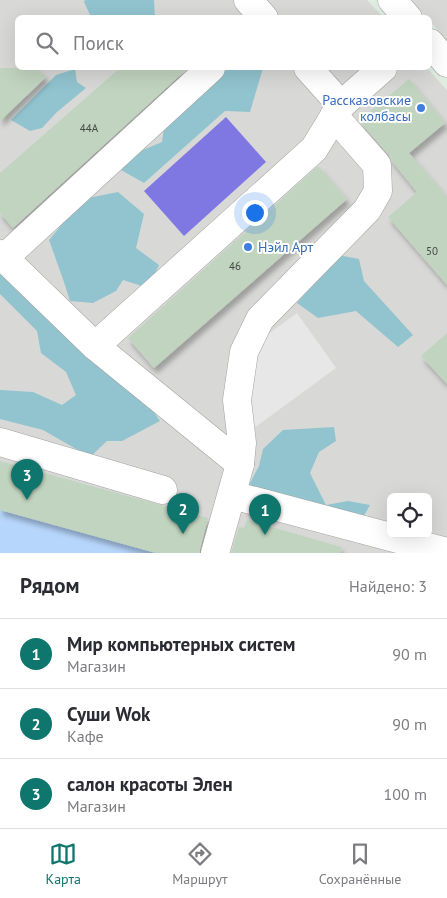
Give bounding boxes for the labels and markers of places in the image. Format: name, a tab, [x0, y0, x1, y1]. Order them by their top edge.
place label: Рассказовские колбасы	[322, 91, 411, 125]
marker: Рассказовские колбасы	[415, 102, 427, 114]
place label: Нэйл Арт	[258, 238, 313, 256]
marker: Нэйл Арт	[242, 241, 254, 253]
pin: 3	[11, 459, 43, 500]
pin: 2	[167, 493, 199, 534]
pin: 1	[249, 494, 281, 535]

